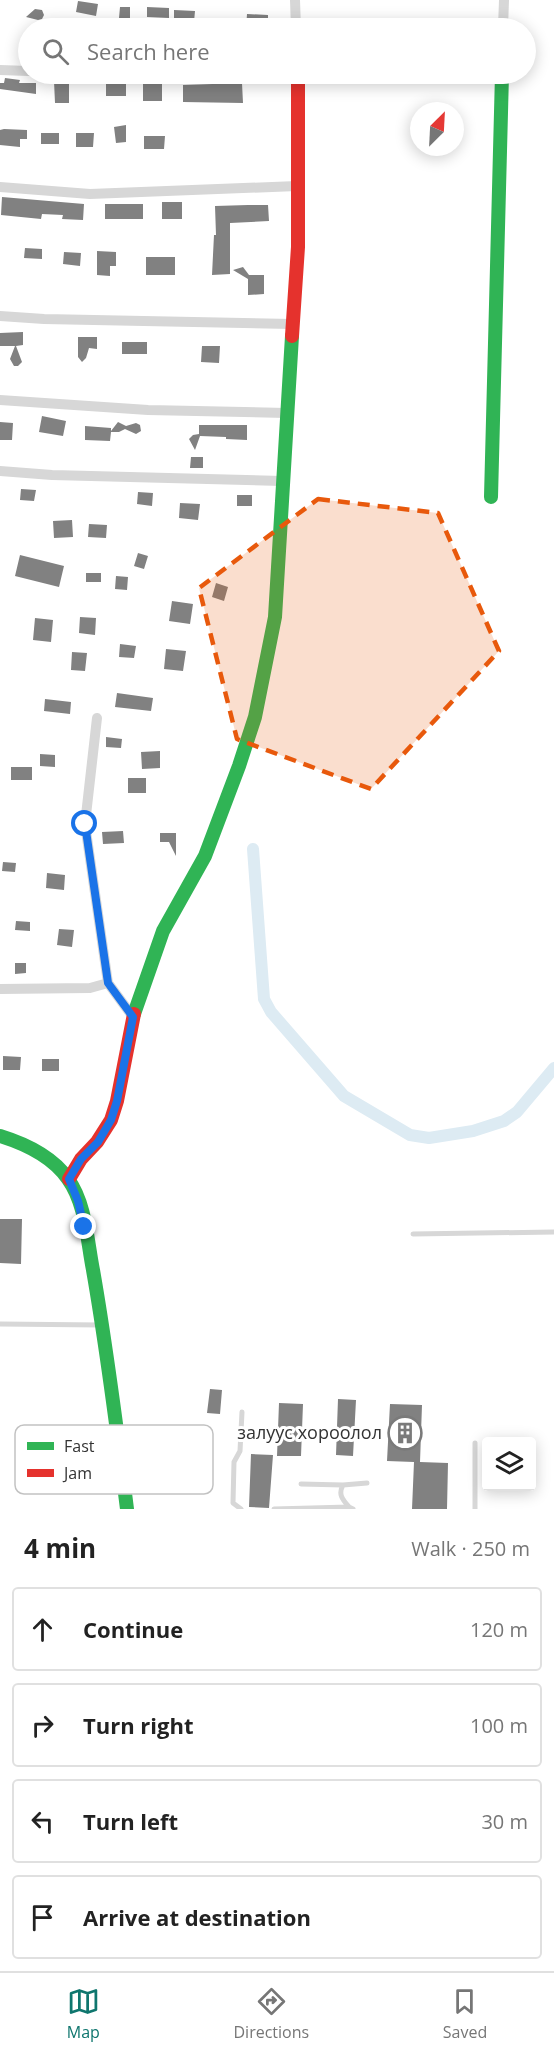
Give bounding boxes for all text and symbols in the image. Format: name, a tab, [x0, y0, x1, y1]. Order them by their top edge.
search box	[18, 18, 536, 84]
icon: search	[39, 35, 72, 68]
text: Search here	[87, 36, 210, 66]
north arrow	[410, 102, 464, 156]
route start	[71, 810, 97, 836]
route end	[70, 1213, 96, 1239]
building icon: залуус хороолол	[387, 1415, 423, 1451]
place label: залуус хороолол	[237, 1420, 382, 1444]
legend	[15, 1425, 213, 1494]
text: Fast	[64, 1435, 95, 1457]
map controls	[482, 1437, 536, 1491]
button: layers	[482, 1437, 536, 1491]
text: Jam	[62, 1462, 92, 1484]
text: 4 min	[24, 1530, 96, 1566]
text: Walk · 250 m	[411, 1535, 530, 1562]
icon: ahead	[26, 1613, 59, 1646]
text: Continue	[83, 1614, 183, 1644]
text: 120 m	[470, 1616, 528, 1643]
icon: right	[26, 1709, 59, 1742]
text: Turn right	[83, 1710, 194, 1740]
text: 100 m	[470, 1712, 528, 1739]
icon: left	[26, 1805, 59, 1838]
text: Turn left	[83, 1806, 178, 1836]
text: 30 m	[481, 1808, 528, 1835]
icon: arrive	[26, 1901, 59, 1934]
text: Arrive at destination	[83, 1902, 311, 1932]
tab: Map	[67, 1985, 100, 2043]
tab: Directions	[233, 1985, 309, 2043]
tab: Saved	[443, 1985, 487, 2043]

